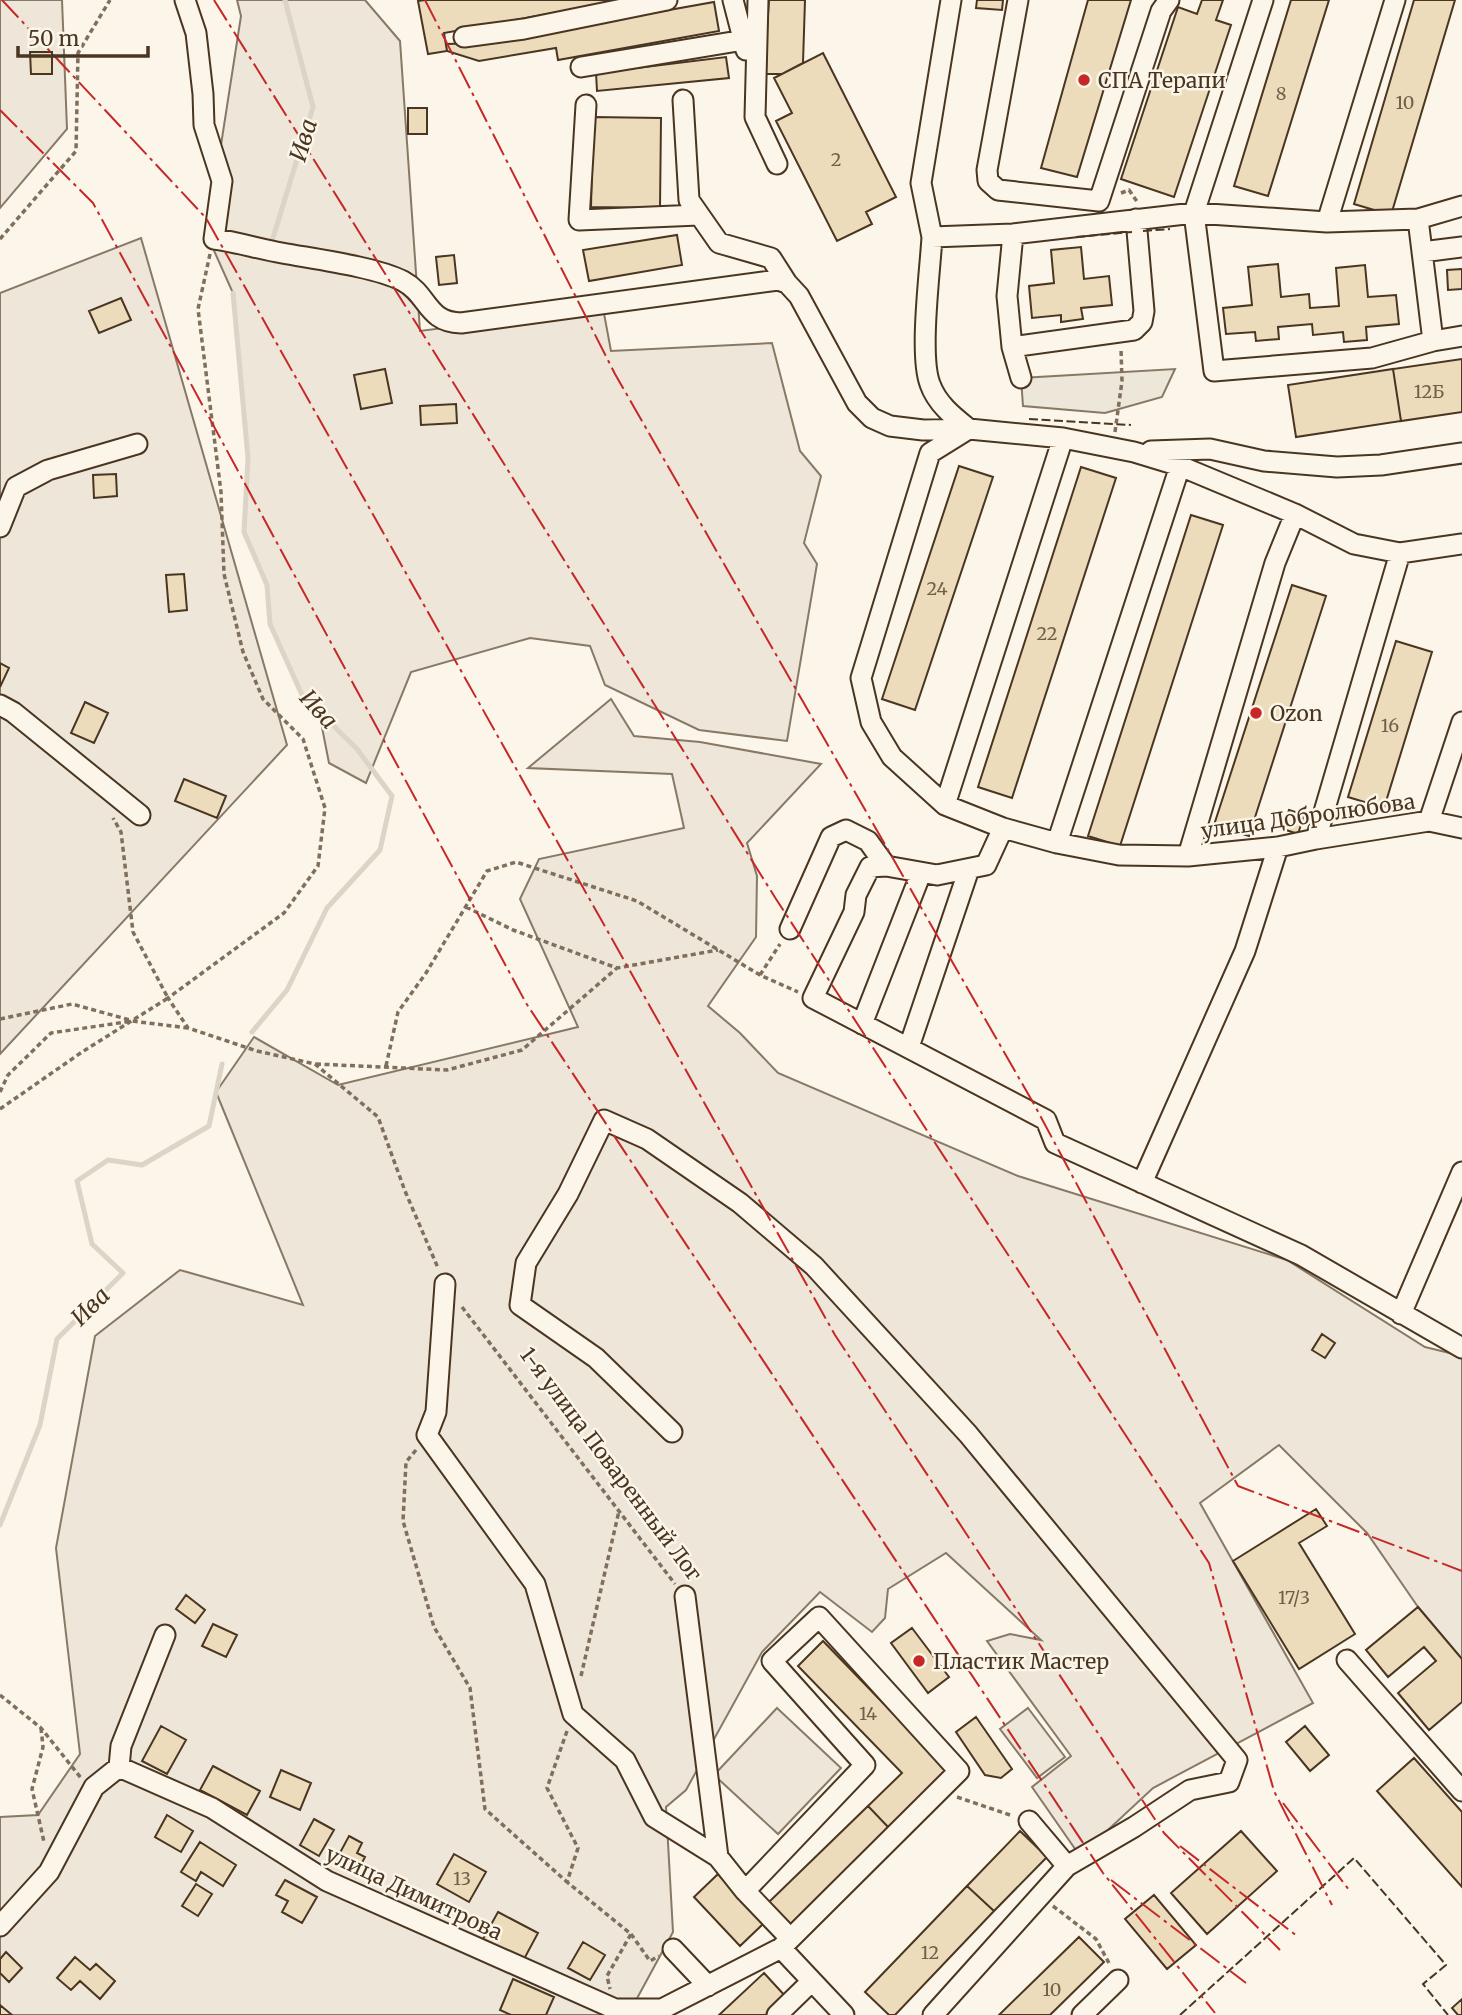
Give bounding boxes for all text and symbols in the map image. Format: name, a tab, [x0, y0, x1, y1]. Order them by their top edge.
scale bar	[18, 14, 147, 58]
text: 50 m	[28, 25, 79, 52]
place label: СПА Терапи	[1098, 67, 1226, 94]
marker: СПА Терапи	[1076, 72, 1092, 88]
house number: 8	[1276, 82, 1286, 105]
house number: 10	[1396, 91, 1414, 114]
water label: Ива	[283, 115, 323, 165]
house number: 2	[831, 148, 841, 171]
house number: 12Б	[1414, 380, 1444, 403]
house number: 24	[926, 577, 948, 600]
house number: 22	[1036, 622, 1058, 645]
water label: Ива	[294, 683, 344, 735]
place label: Ozon	[1270, 700, 1323, 727]
marker: Ozon	[1248, 705, 1264, 721]
house number: 16	[1381, 714, 1399, 737]
street label: улица Добролюбова	[1199, 788, 1417, 844]
water label: Ива	[65, 1281, 115, 1331]
street label: 1-я улица Поваренный Лог	[514, 1342, 708, 1586]
house number: 17/3	[1278, 1586, 1310, 1609]
place label: Пластик Мастер	[933, 1648, 1109, 1675]
marker: Пластик Мастер	[911, 1653, 927, 1669]
house number: 14	[859, 1702, 877, 1725]
street label: улица Димитрова	[321, 1840, 507, 1946]
house number: 13	[453, 1867, 471, 1890]
house number: 12	[921, 1941, 939, 1964]
house number: 10	[1043, 1978, 1061, 2001]

